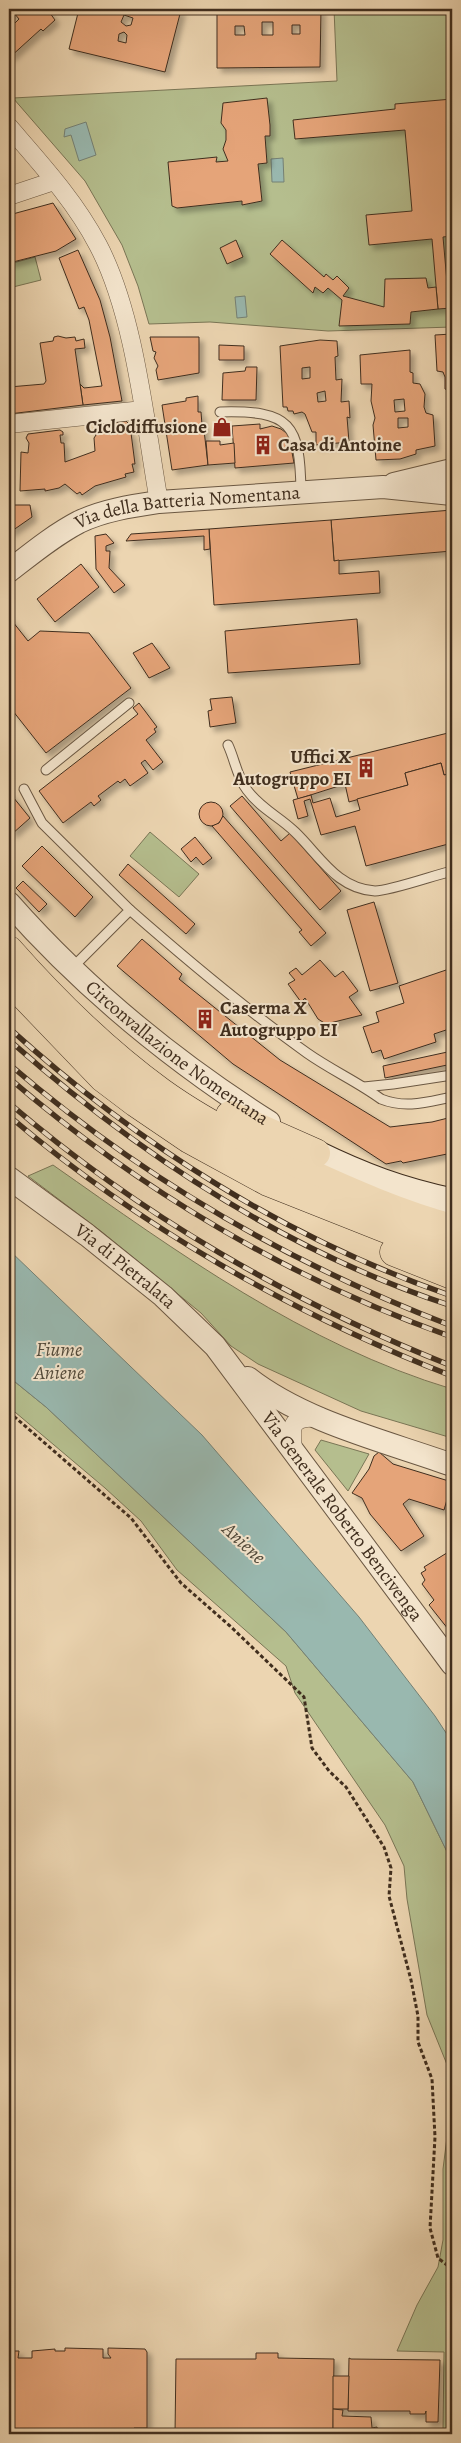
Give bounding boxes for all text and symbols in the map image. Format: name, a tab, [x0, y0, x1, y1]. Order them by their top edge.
place label: Ciclodiffusione	[86, 414, 207, 440]
shop icon: Ciclodiffusione	[211, 416, 233, 438]
place label: Casa di Antoine	[278, 432, 402, 458]
building icon: Casa di Antoine	[252, 434, 274, 456]
street label: Via della Batteria Nomentana	[69, 480, 301, 536]
place label: Uffici X Autogruppo EI	[232, 744, 351, 792]
building icon: Uffici X Autogruppo EI	[355, 757, 377, 779]
street label: Circonvallazione Nomentana	[80, 975, 274, 1132]
place label: Caserma X Autogruppo EI	[219, 995, 338, 1043]
building icon: Caserma X Autogruppo EI	[194, 1008, 216, 1030]
street label: Via di Pietralata	[69, 1217, 182, 1315]
water label: Fiume Aniene	[33, 1336, 84, 1386]
street label: Via Generale Roberto Bencivenga	[255, 1406, 429, 1627]
water label: Aniene	[216, 1515, 272, 1570]

